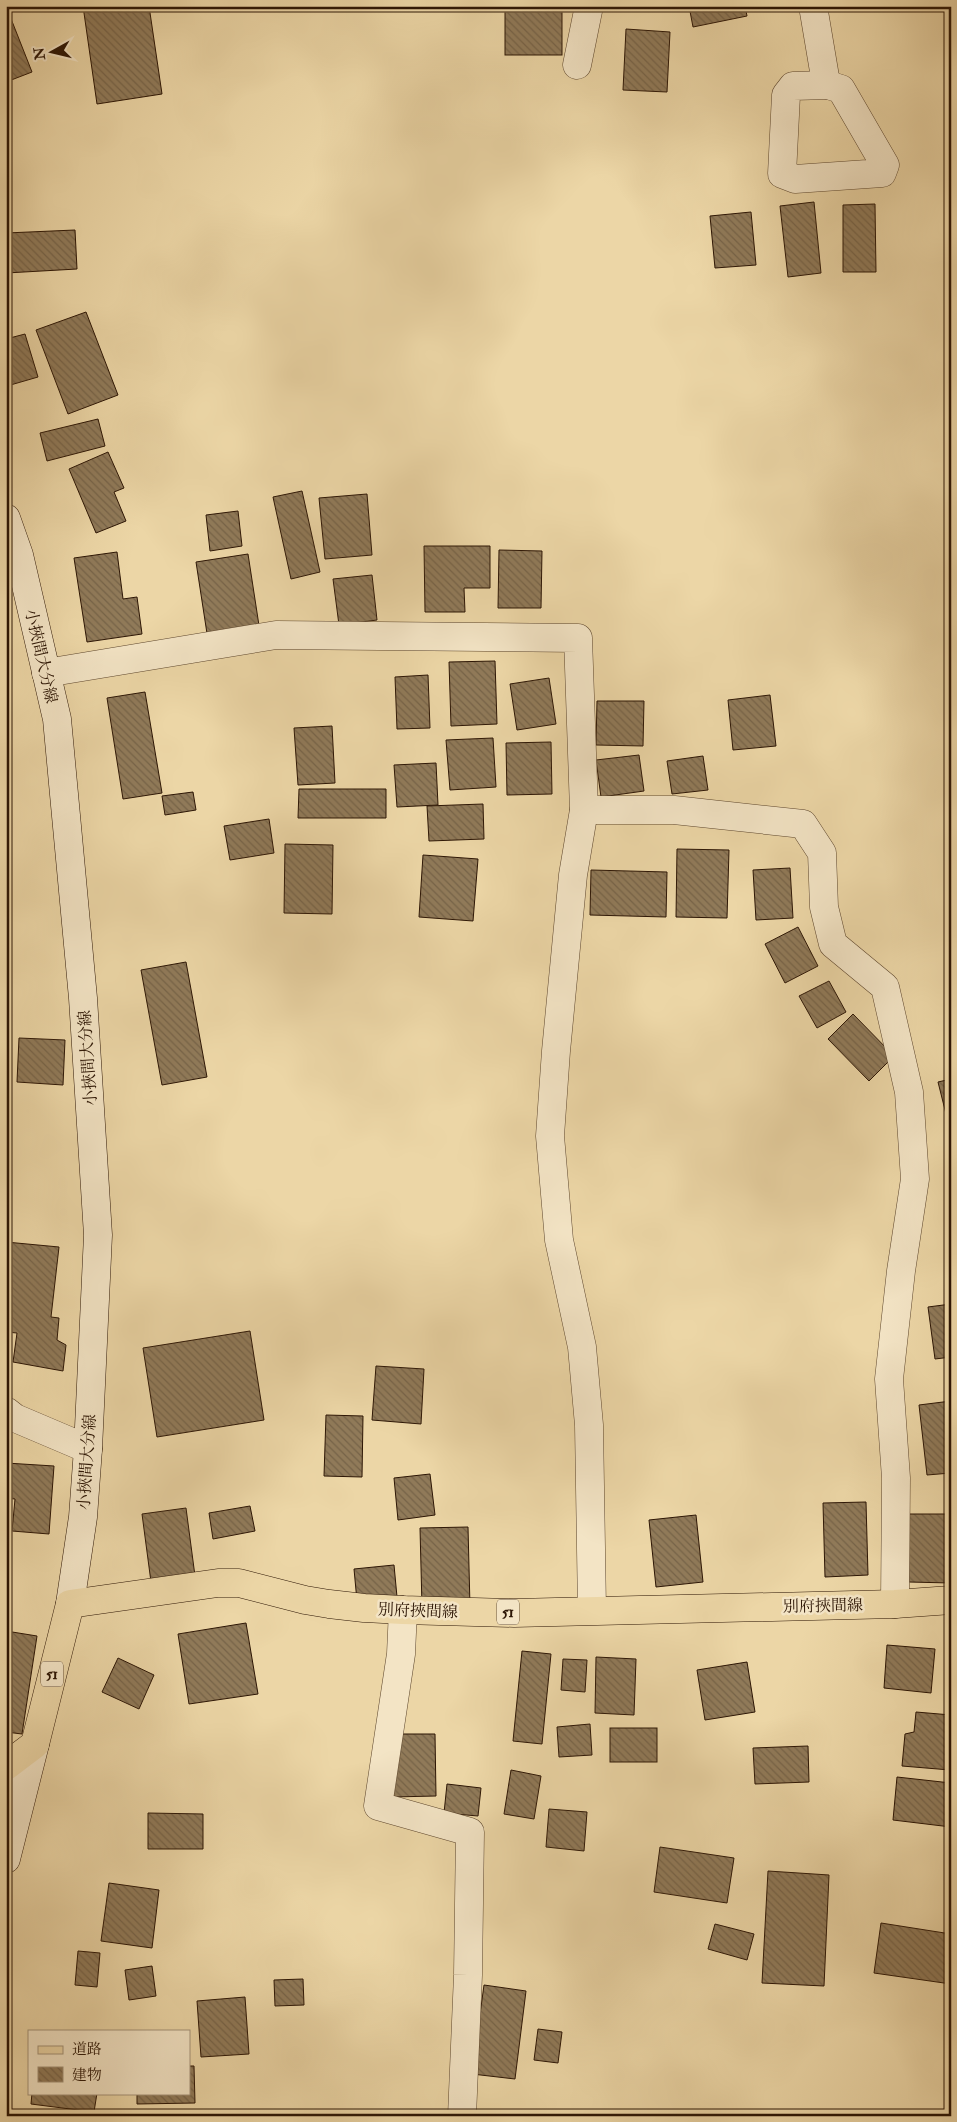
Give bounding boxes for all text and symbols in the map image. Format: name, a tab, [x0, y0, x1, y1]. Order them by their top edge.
north arrow	[28, 28, 78, 78]
text: N	[30, 46, 49, 62]
street label: 小挾間大分線	[20, 607, 62, 705]
street label: 小挾間大分線	[75, 1009, 101, 1107]
street label: 小挾間大分線	[74, 1413, 100, 1511]
street label: 別府挾間線	[783, 1595, 863, 1617]
street label: 別府挾間線	[378, 1600, 458, 1622]
road number: 51	[497, 1600, 519, 1624]
road number: 51	[41, 1662, 63, 1686]
legend	[28, 2030, 190, 2094]
text: 道路	[72, 2040, 102, 2059]
text: 建物	[72, 2066, 102, 2085]

